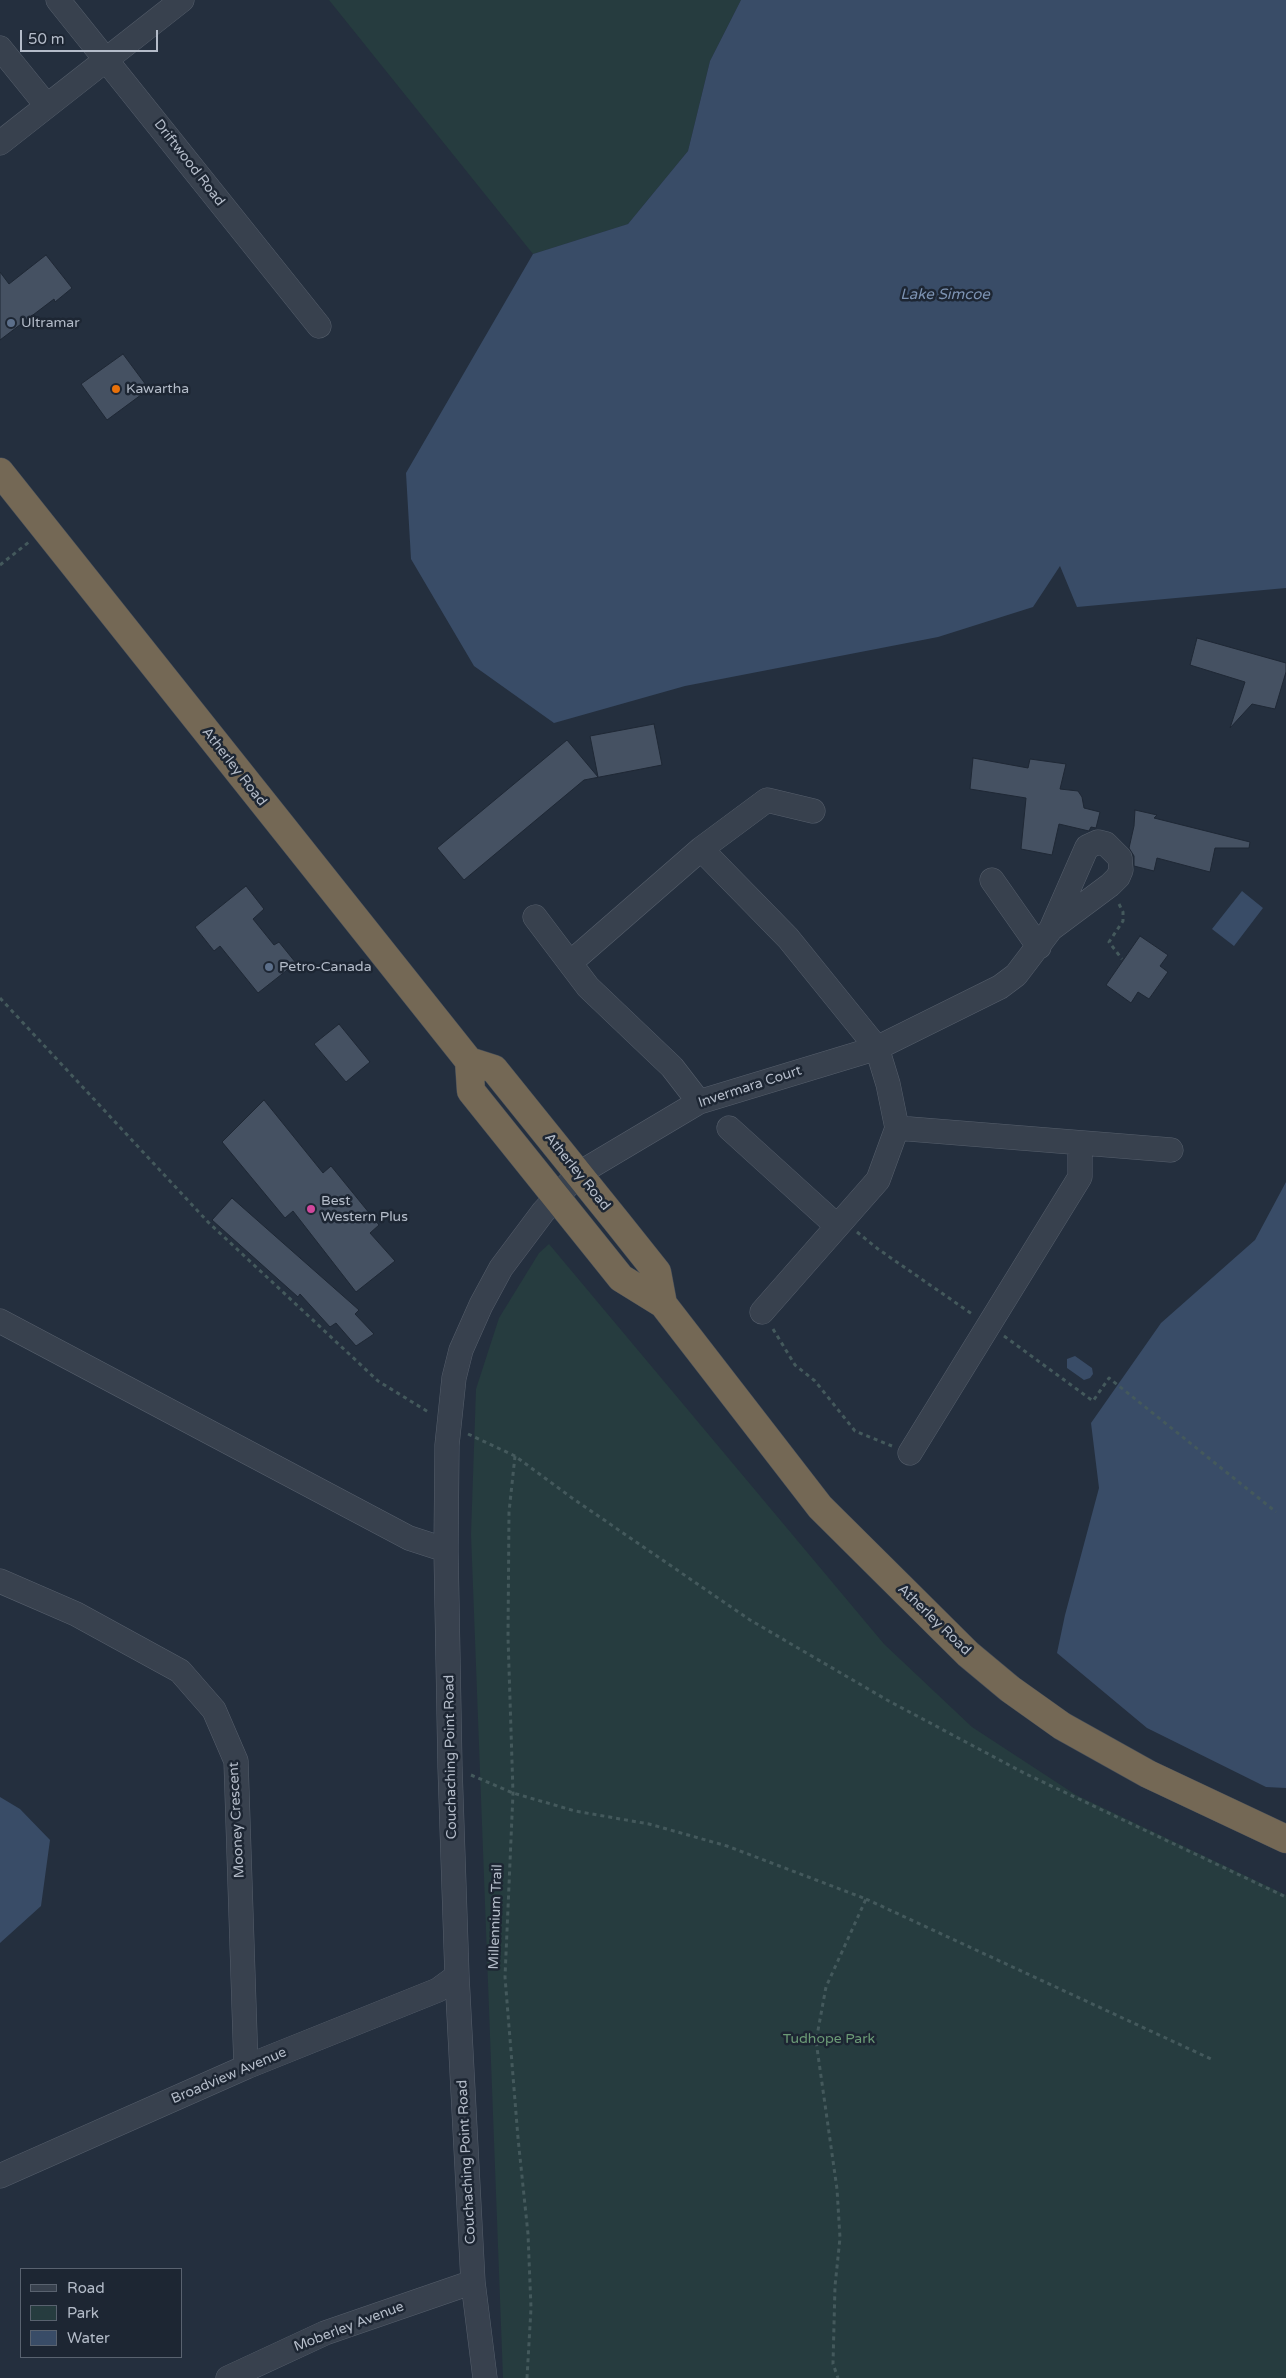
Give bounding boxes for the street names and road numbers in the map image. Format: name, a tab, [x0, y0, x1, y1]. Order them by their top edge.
street label: Driftwood Road	[150, 116, 228, 210]
street label: Atherley Road	[198, 724, 270, 810]
street label: Invermara Court	[696, 1062, 804, 1112]
street label: Atherley Road	[541, 1130, 613, 1214]
street label: Atherley Road	[894, 1581, 974, 1659]
street label: Couchaching Point Road	[441, 1675, 461, 1839]
street label: Mooney Crescent	[226, 1761, 248, 1879]
street label: Millennium Trail	[486, 1864, 506, 1970]
street label: Broadview Avenue	[169, 2044, 289, 2108]
street label: Couchaching Point Road	[454, 2079, 480, 2245]
street label: Moberley Avenue	[292, 2298, 406, 2356]

